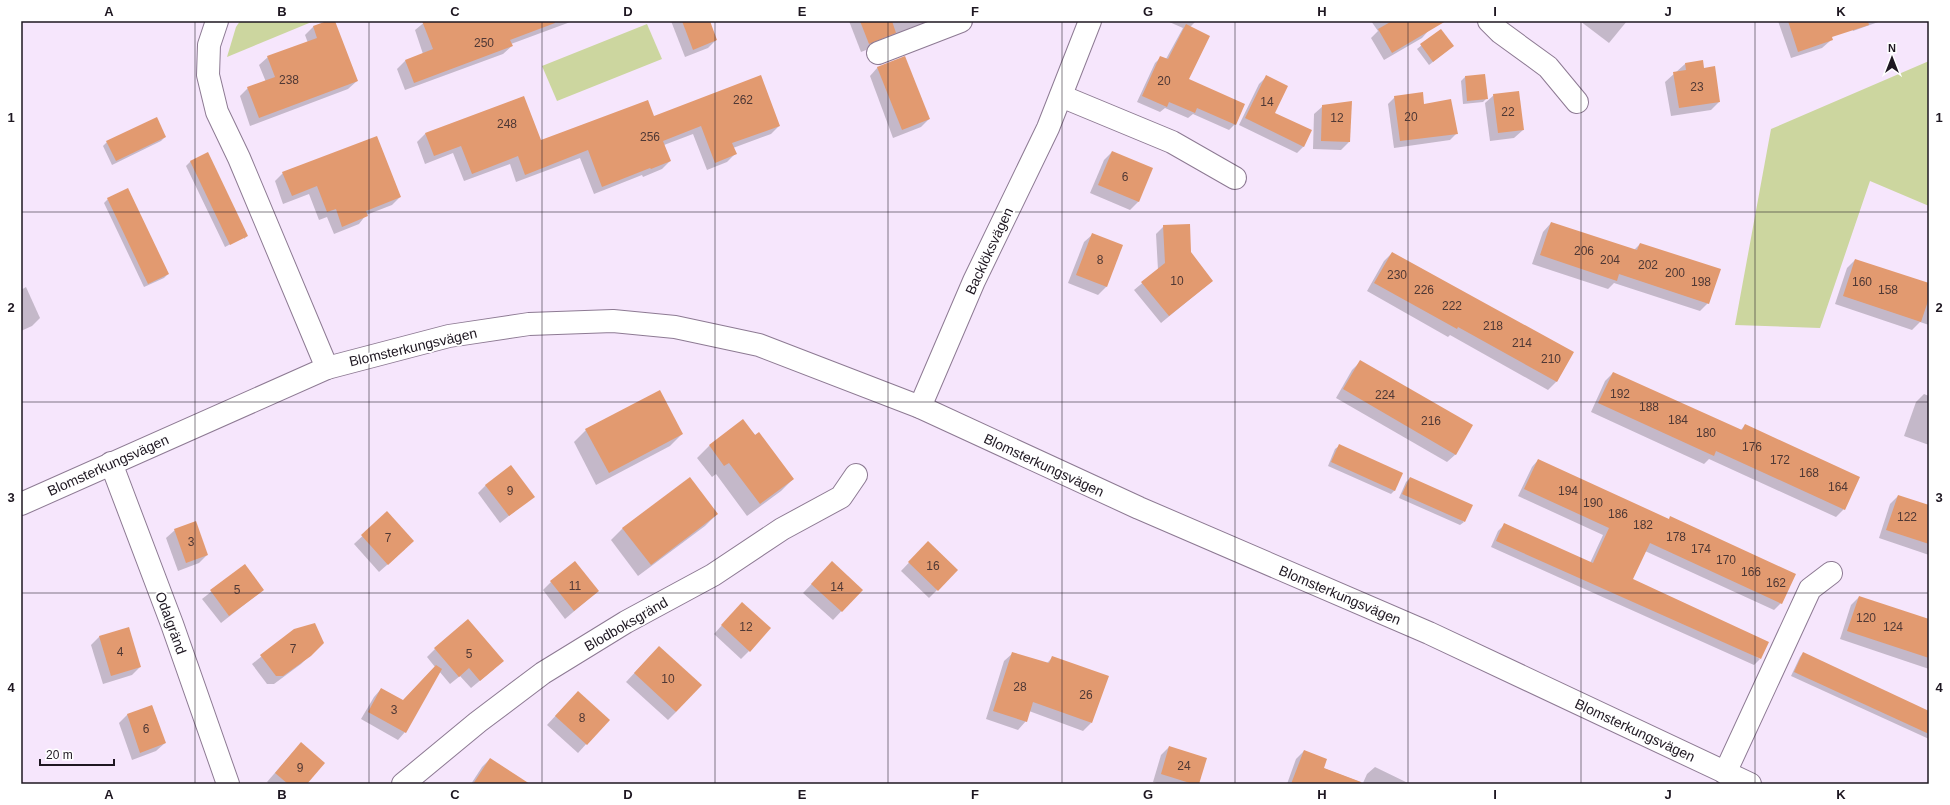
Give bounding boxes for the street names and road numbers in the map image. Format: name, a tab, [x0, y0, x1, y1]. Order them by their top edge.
street label: Backlöksvägen	[962, 205, 1016, 297]
street label: Blomsterkungsvägen	[348, 324, 478, 370]
street label: Blomsterkungsvägen	[981, 430, 1107, 500]
street label: Blomsterkungsvägen	[45, 431, 171, 499]
street label: Blomsterkungsvägen	[1277, 562, 1403, 628]
street label: Odalgränd	[152, 590, 190, 656]
street label: Blodboksgränd	[582, 594, 670, 654]
street label: Blomsterkungsvägen	[1572, 695, 1698, 765]

